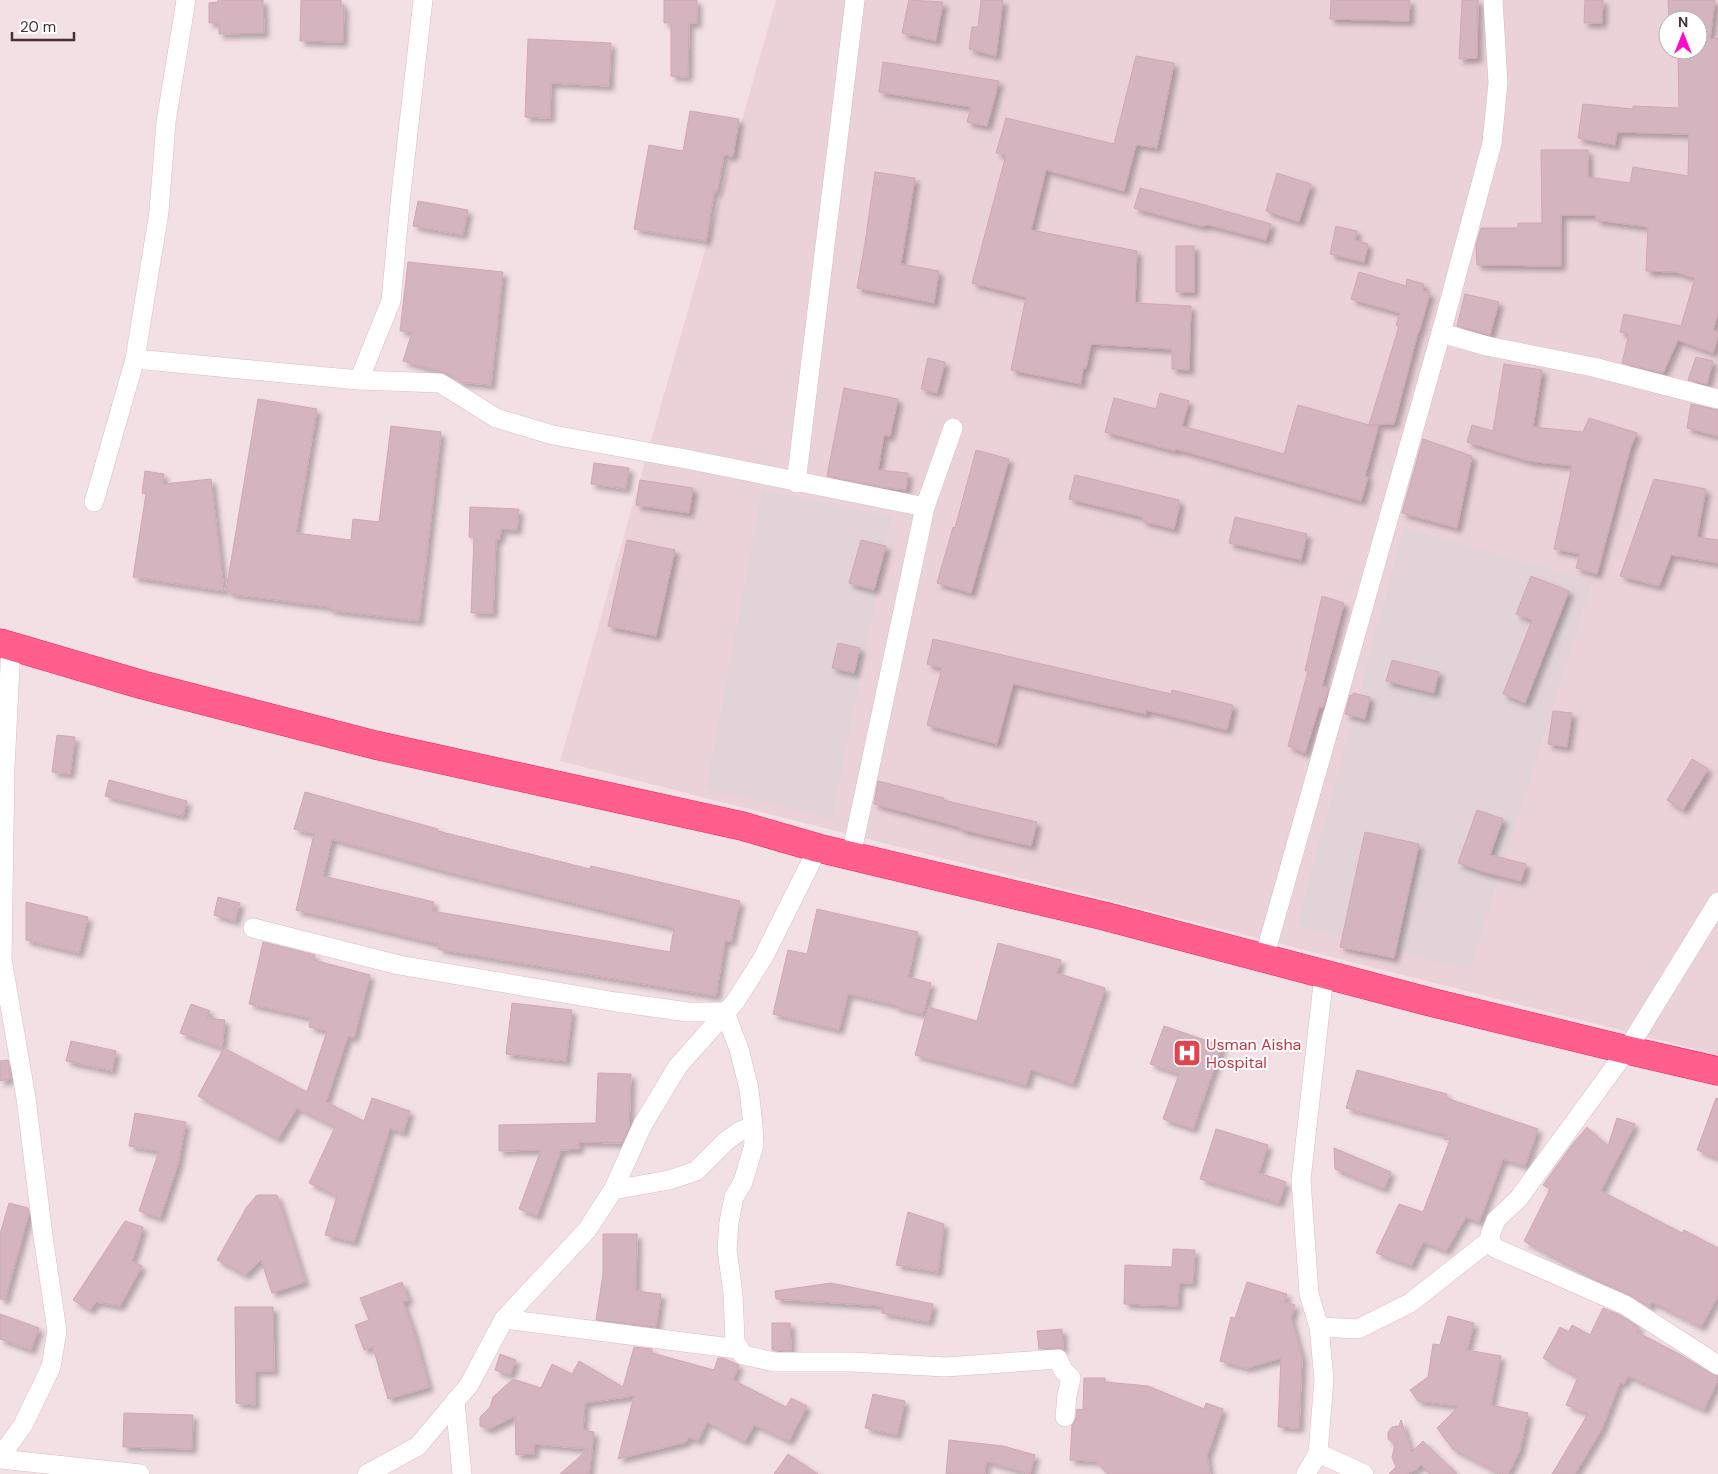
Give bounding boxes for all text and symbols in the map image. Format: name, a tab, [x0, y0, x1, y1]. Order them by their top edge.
scale bar	[12, 10, 75, 42]
north arrow	[1658, 10, 1708, 60]
text: N	[1678, 13, 1688, 31]
text: 20 m	[20, 17, 56, 37]
place label: Usman Aisha Hospital	[1206, 1034, 1301, 1073]
hospital icon: Usman Aisha Hospital	[1172, 1038, 1202, 1068]

